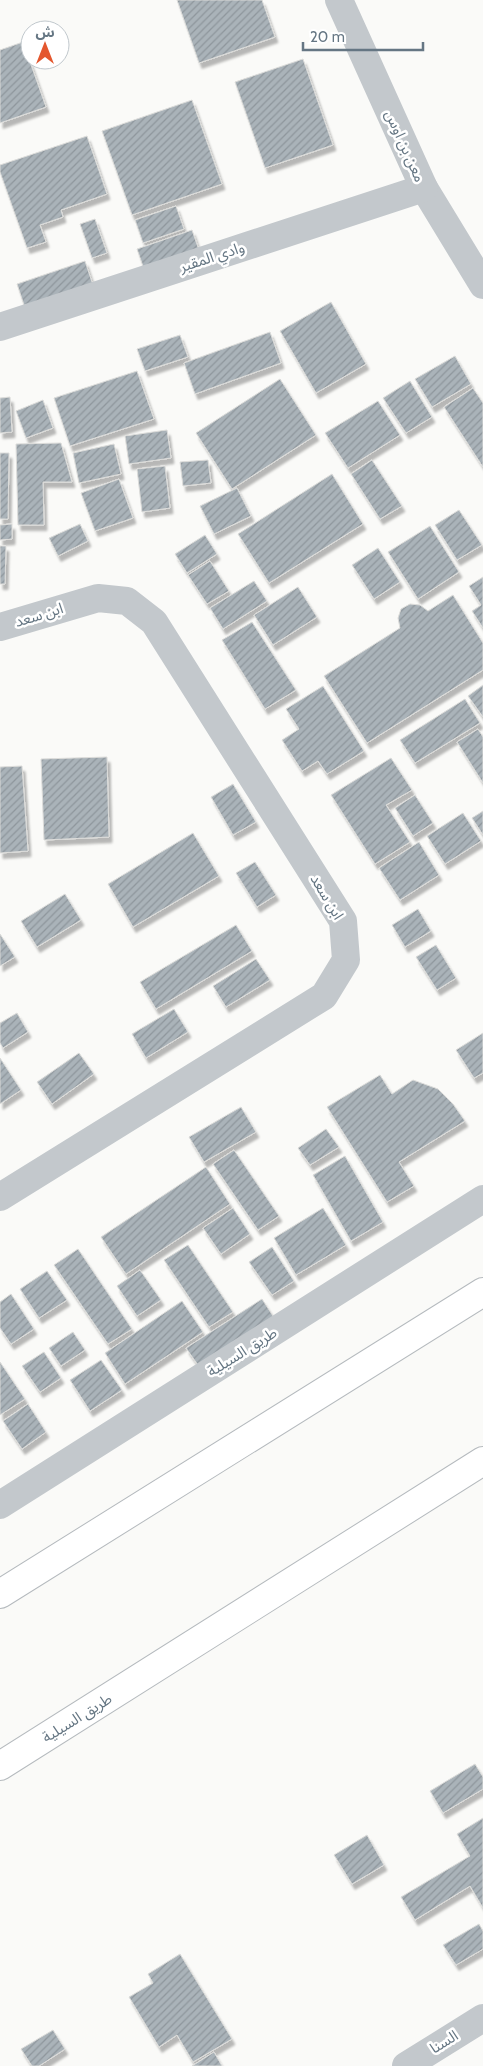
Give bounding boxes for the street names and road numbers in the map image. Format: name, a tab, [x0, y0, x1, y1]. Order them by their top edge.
street label: معن بن اوس	[381, 107, 429, 185]
street label: وادي المقير	[176, 238, 248, 279]
street label: ابن سعد	[13, 599, 65, 631]
street label: ابن سعد	[307, 871, 347, 923]
street label: طريق السيلية	[204, 1323, 281, 1381]
street label: طريق السيلية	[39, 1689, 116, 1747]
street label: السنا	[427, 2026, 461, 2058]

